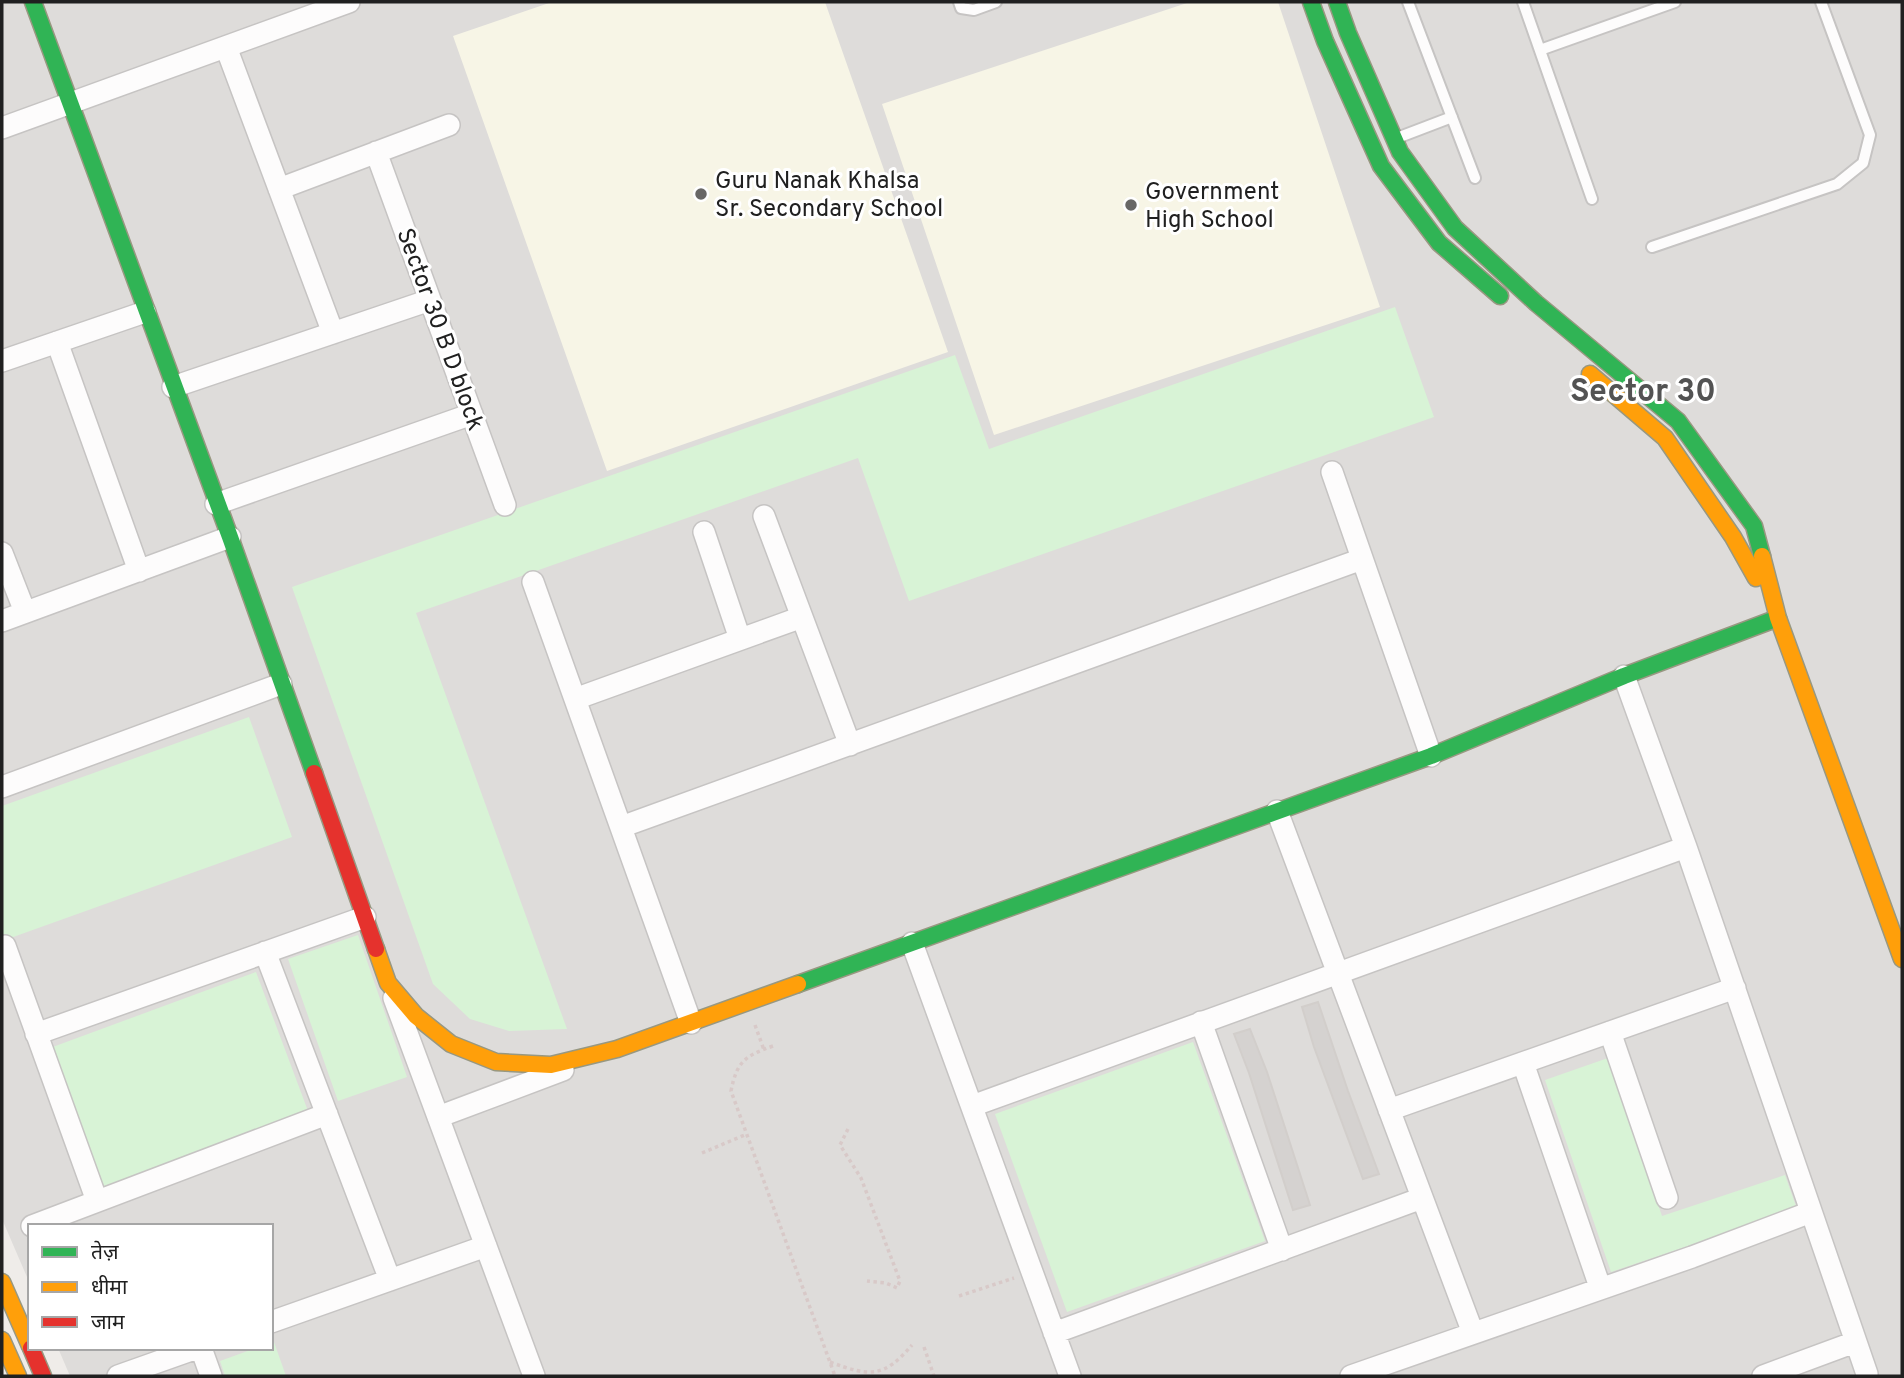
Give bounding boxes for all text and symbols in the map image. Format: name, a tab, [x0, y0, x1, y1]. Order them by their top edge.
place label: Guru Nanak Khalsa Sr. Secondary School	[715, 167, 943, 225]
place label: Government High School	[1145, 178, 1279, 236]
marker: Guru Nanak Khalsa Sr. Secondary School	[693, 186, 709, 202]
marker: Government High School	[1123, 197, 1139, 213]
street label: Sector 30 B D block	[389, 224, 490, 435]
district label: Sector 30	[1570, 373, 1716, 413]
legend	[28, 1224, 273, 1350]
text: तेज़	[91, 1240, 119, 1267]
text: धीमा	[91, 1275, 128, 1302]
text: जाम	[91, 1310, 125, 1337]

